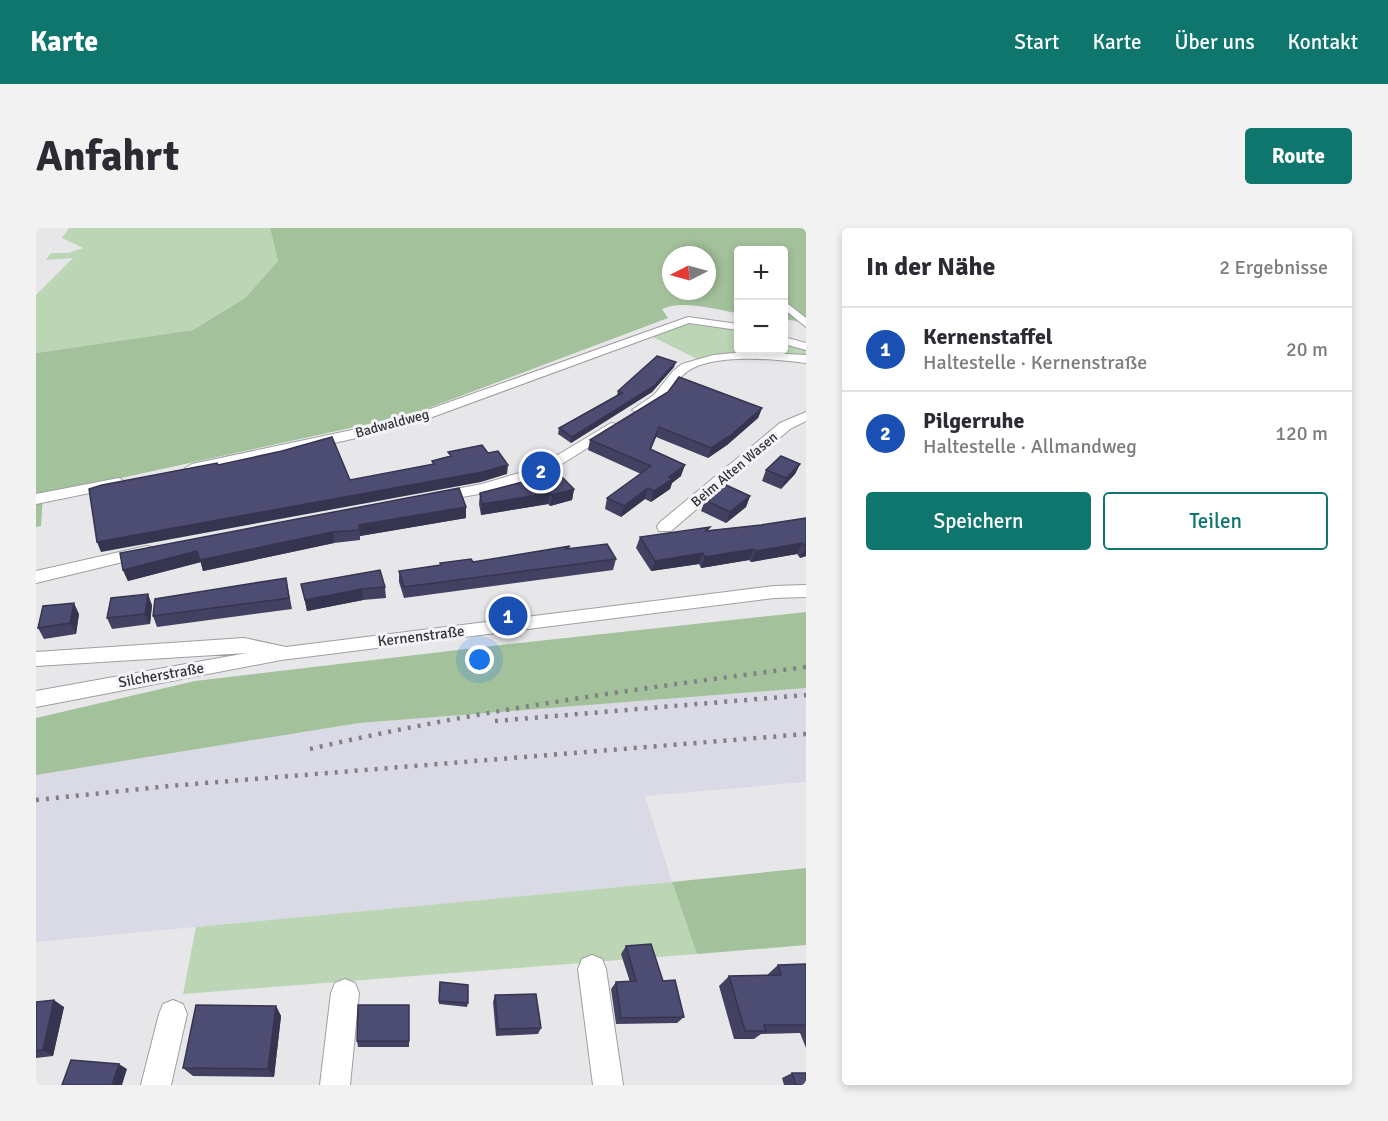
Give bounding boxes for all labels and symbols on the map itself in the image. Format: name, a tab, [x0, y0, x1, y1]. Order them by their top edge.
north arrow	[662, 246, 716, 300]
street label: Badwaldweg	[353, 405, 431, 442]
street label: Beim Alten Wasen	[688, 428, 781, 510]
pin: 2	[522, 448, 560, 494]
pin: 1	[488, 594, 528, 638]
street label: Kernenstraße	[377, 622, 465, 650]
your location	[465, 645, 494, 674]
street label: Silcherstraße	[117, 659, 205, 691]

